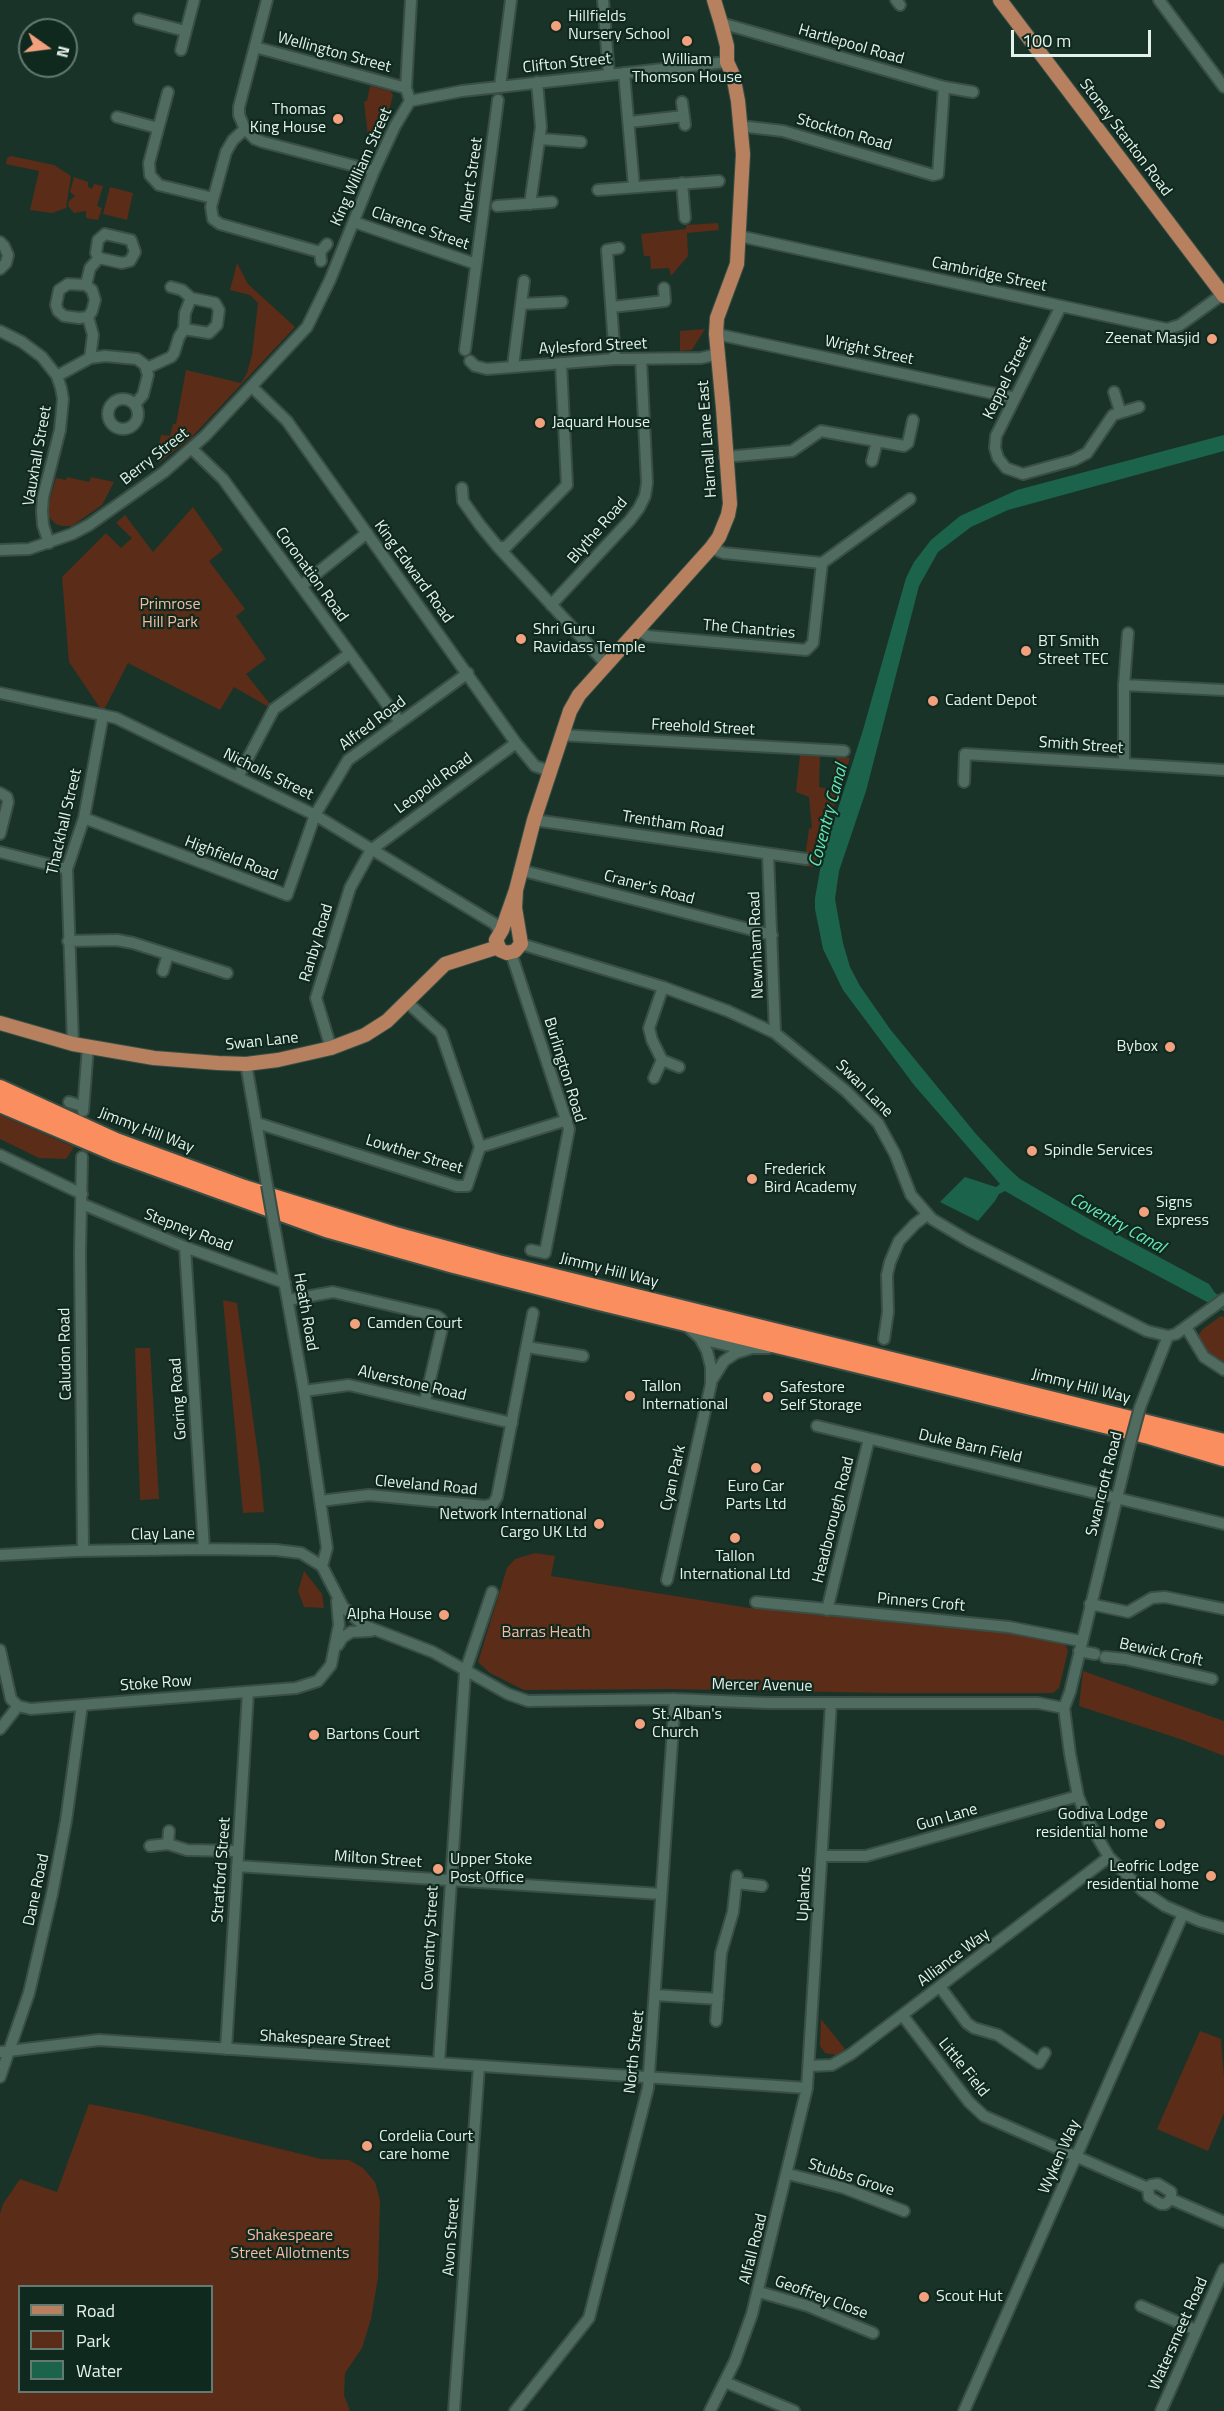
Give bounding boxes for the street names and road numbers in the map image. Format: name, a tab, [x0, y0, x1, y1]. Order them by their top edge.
street label: Hartlepool Road	[796, 21, 906, 69]
street label: Wellington Street	[275, 29, 393, 77]
street label: Clifton Street	[522, 50, 612, 78]
street label: Stoney Stanton Road	[1075, 76, 1175, 200]
street label: King William Street	[327, 105, 397, 229]
street label: Stockton Road	[794, 110, 894, 156]
street label: Albert Street	[457, 136, 487, 224]
street label: Clarence Street	[369, 203, 471, 255]
street label: Cambridge Street	[930, 253, 1048, 297]
street label: Wright Street	[823, 332, 915, 370]
street label: Keppel Street	[980, 333, 1036, 423]
street label: Aylesford Street	[538, 335, 648, 359]
street label: Harnall Lane East	[694, 380, 722, 498]
street label: Vauxhall Street	[20, 404, 56, 508]
street label: Berry Street	[117, 424, 193, 490]
street label: Blythe Road	[564, 494, 632, 568]
street label: King Edward Road	[369, 517, 457, 627]
street label: Coronation Road	[270, 524, 352, 626]
street label: The Chantries	[702, 616, 796, 644]
street label: Alfred Road	[336, 693, 410, 755]
street label: Freehold Street	[651, 716, 755, 740]
street label: Smith Street	[1038, 733, 1124, 759]
street label: Nicholls Street	[220, 745, 316, 805]
street label: Leopold Road	[391, 749, 477, 819]
street label: Thackhall Street	[43, 767, 87, 877]
street label: Trentham Road	[621, 807, 725, 843]
street label: Highfield Road	[182, 832, 280, 886]
street label: Craner's Road	[601, 867, 697, 909]
street label: Newnham Road	[746, 891, 768, 999]
street label: Ranby Road	[296, 902, 338, 984]
street label: Burlington Road	[539, 1015, 589, 1125]
street label: Swan Lane	[225, 1029, 299, 1055]
street label: Swan Lane	[831, 1056, 897, 1122]
street label: Jimmy Hill Way	[95, 1104, 197, 1158]
street label: Lowther Street	[363, 1131, 465, 1179]
street label: Stepney Road	[141, 1205, 235, 1257]
street label: Jimmy Hill Way	[558, 1249, 660, 1293]
street label: Heath Road	[289, 1271, 321, 1353]
street label: Caludon Road	[56, 1308, 76, 1400]
street label: Goring Road	[167, 1357, 191, 1441]
street label: Alverstone Road	[356, 1362, 468, 1406]
street label: Jimmy Hill Way	[1030, 1365, 1132, 1409]
street label: Duke Barn Field	[916, 1426, 1024, 1468]
street label: Swancroft Road	[1083, 1430, 1127, 1538]
street label: Cyan Park	[657, 1443, 691, 1513]
street label: Headborough Road	[809, 1455, 859, 1585]
street label: Cleveland Road	[374, 1472, 478, 1500]
street label: Clay Lane	[131, 1525, 195, 1545]
street label: Pinners Croft	[876, 1590, 966, 1616]
street label: Bewick Croft	[1117, 1635, 1205, 1671]
street label: Stoke Row	[119, 1672, 193, 1696]
street label: Mercer Avenue	[711, 1676, 813, 1696]
street label: Gun Lane	[914, 1800, 980, 1836]
street label: Stratford Street	[209, 1817, 235, 1923]
street label: Milton Street	[333, 1847, 423, 1873]
street label: Dane Road	[20, 1852, 54, 1928]
street label: Uplands	[794, 1866, 816, 1922]
street label: Coventry Street	[419, 1885, 443, 1991]
street label: Alliance Way	[914, 1925, 994, 1991]
street label: North Street	[621, 2009, 649, 2095]
street label: Shakespeare Street	[259, 2027, 391, 2053]
street label: Little Field	[934, 2035, 992, 2101]
street label: Wyken Way	[1035, 2117, 1085, 2197]
street label: Stubbs Grove	[805, 2155, 897, 2201]
street label: Avon Street	[440, 2197, 464, 2277]
street label: Alfall Road	[736, 2212, 772, 2286]
street label: Geoffrey Close	[772, 2272, 870, 2324]
street label: Watersmeet Road	[1145, 2274, 1213, 2394]

